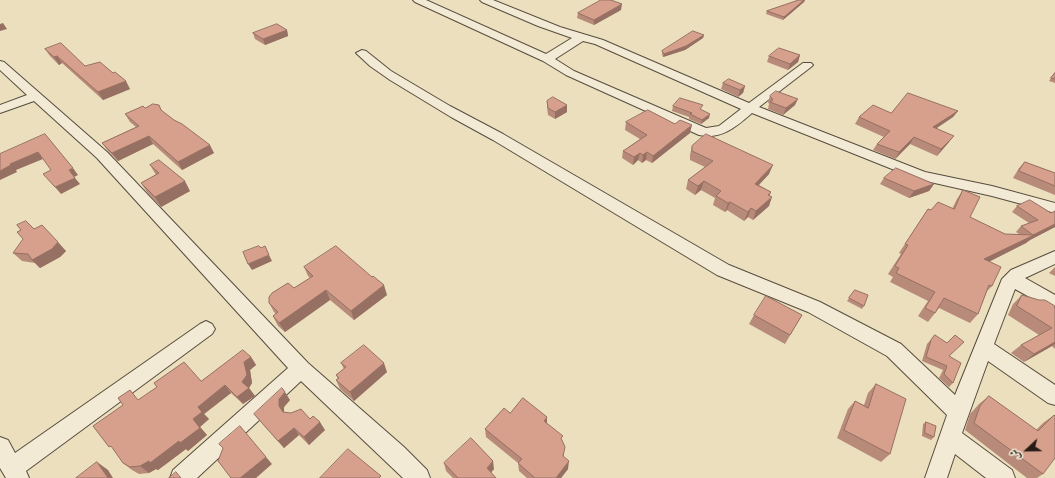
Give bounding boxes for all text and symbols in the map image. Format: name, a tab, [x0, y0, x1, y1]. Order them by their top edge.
north arrow	[1007, 430, 1047, 470]
text: ش	[1007, 447, 1024, 462]

